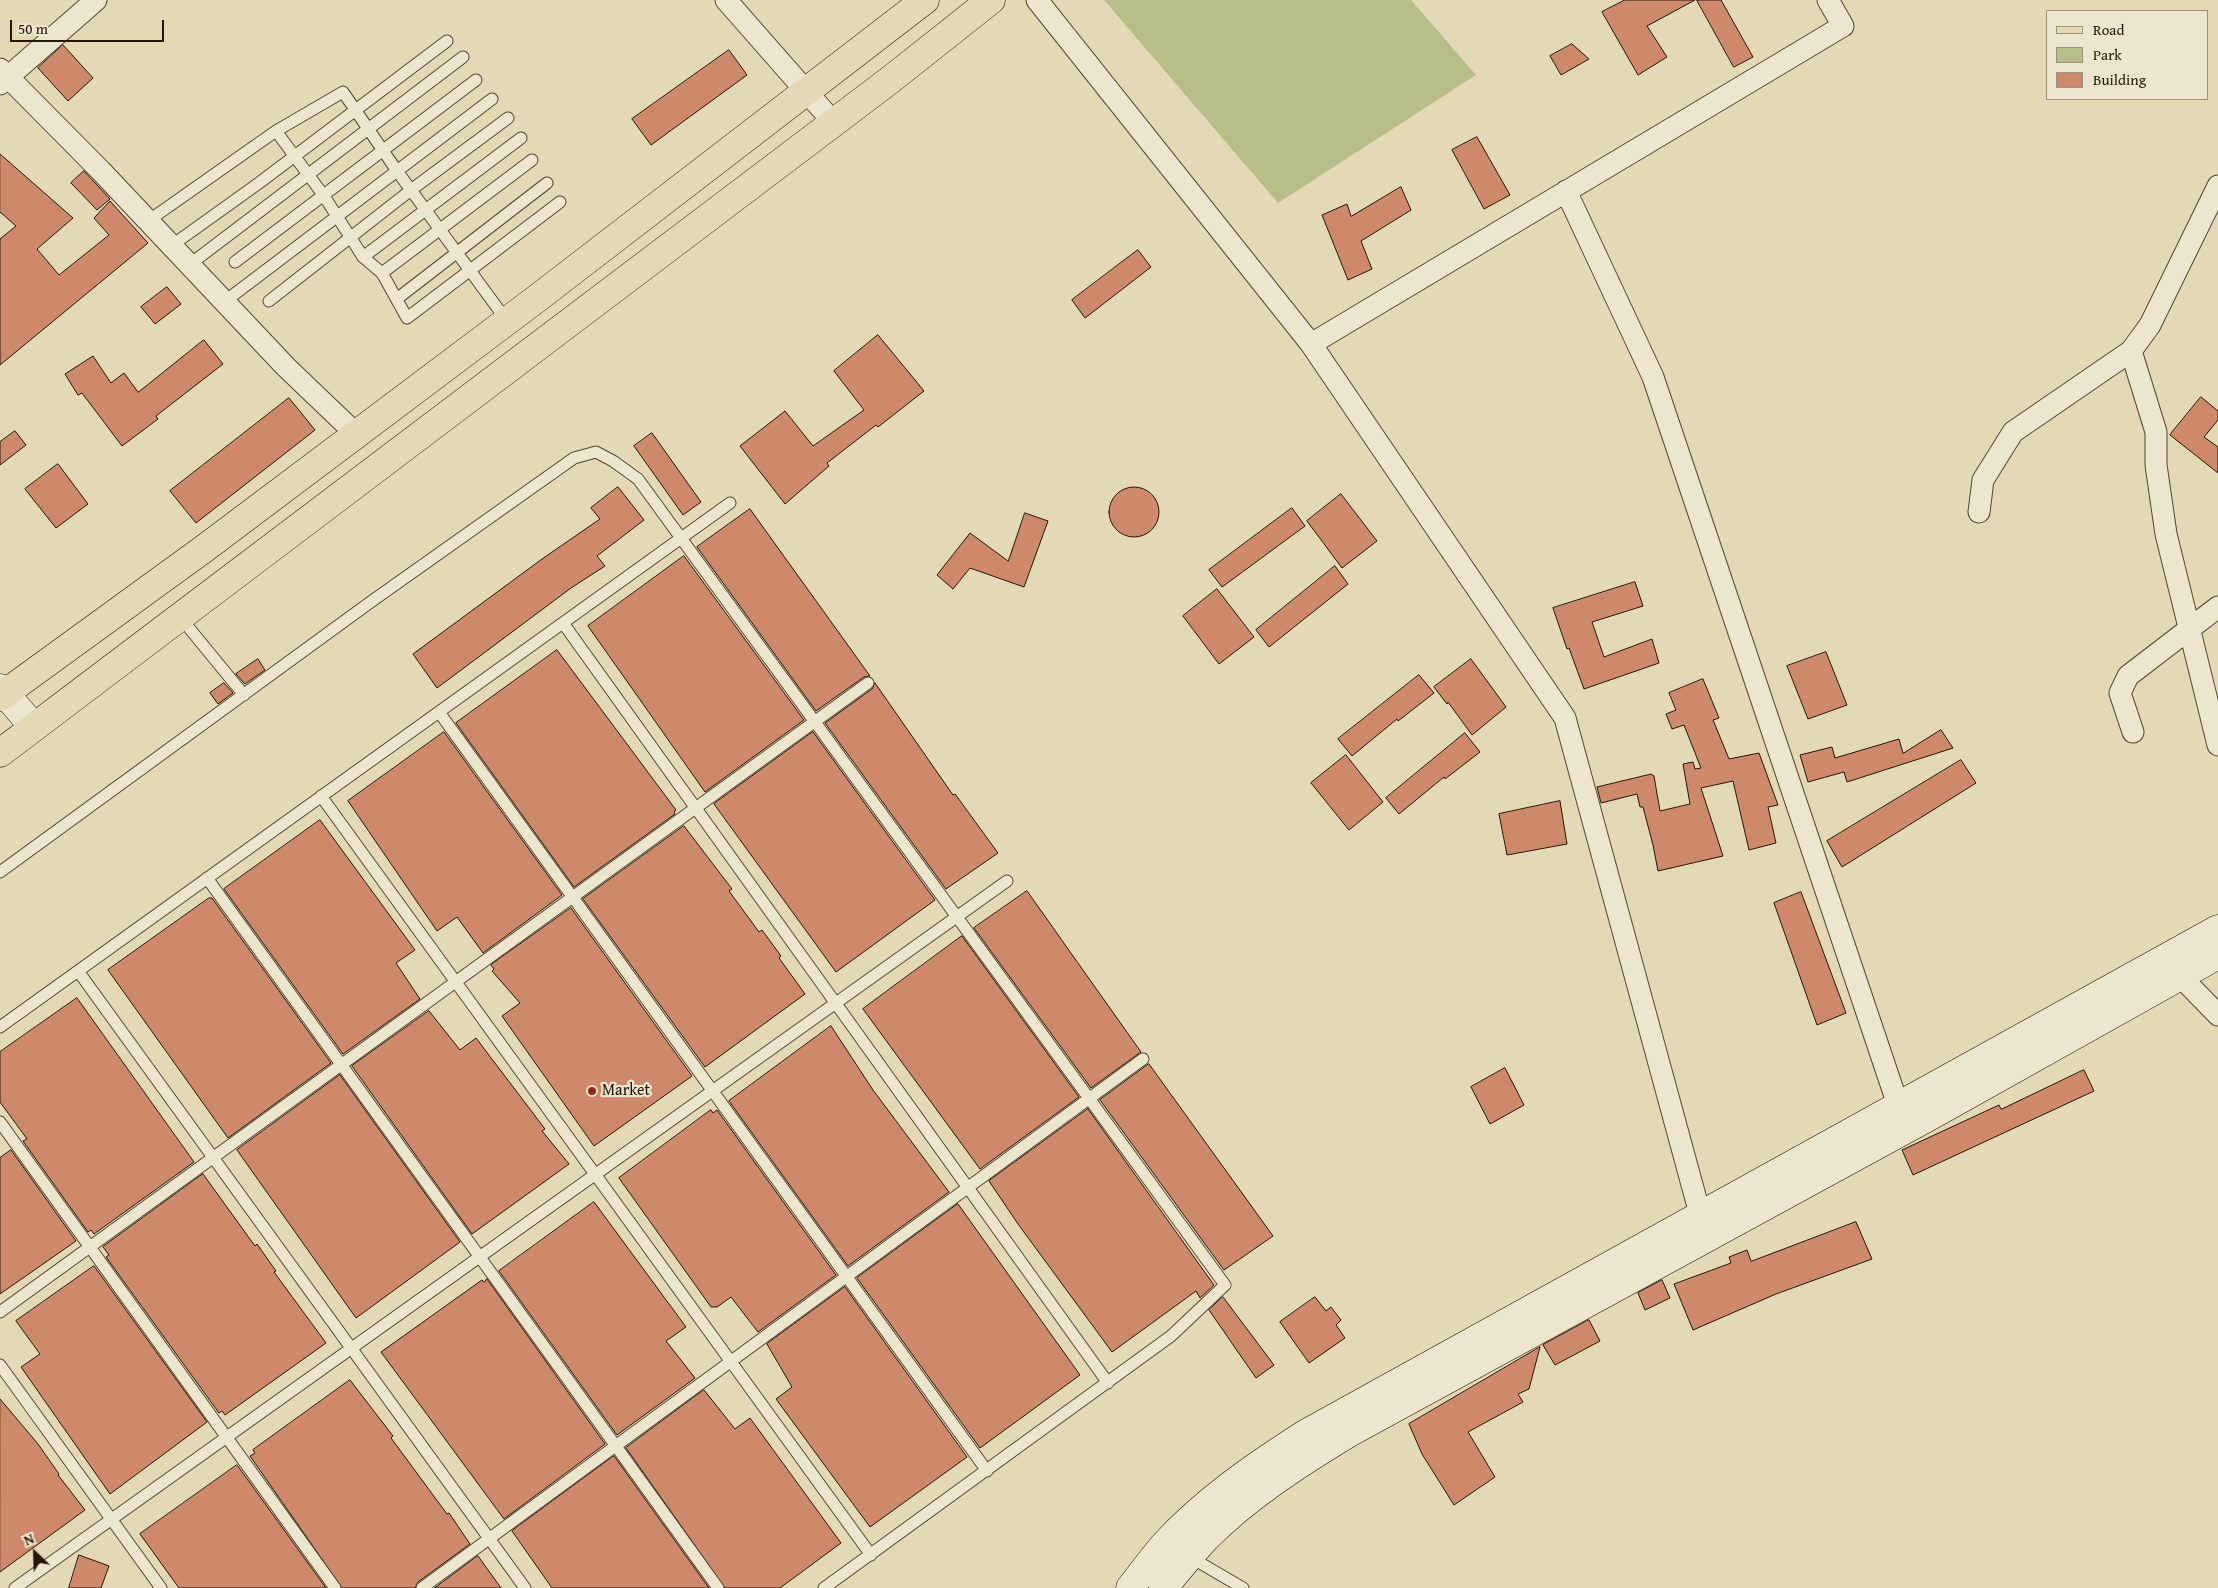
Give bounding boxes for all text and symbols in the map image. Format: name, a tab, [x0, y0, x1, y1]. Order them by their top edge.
scale bar	[12, 10, 166, 42]
legend	[2046, 10, 2208, 100]
text: 50 m	[18, 18, 48, 39]
text: Road	[2093, 19, 2124, 40]
text: Park	[2093, 44, 2122, 65]
text: Building	[2093, 69, 2146, 90]
place label: Market	[602, 1081, 650, 1101]
marker: Market	[586, 1085, 598, 1097]
north arrow	[10, 1528, 60, 1578]
text: N	[21, 1528, 37, 1550]

